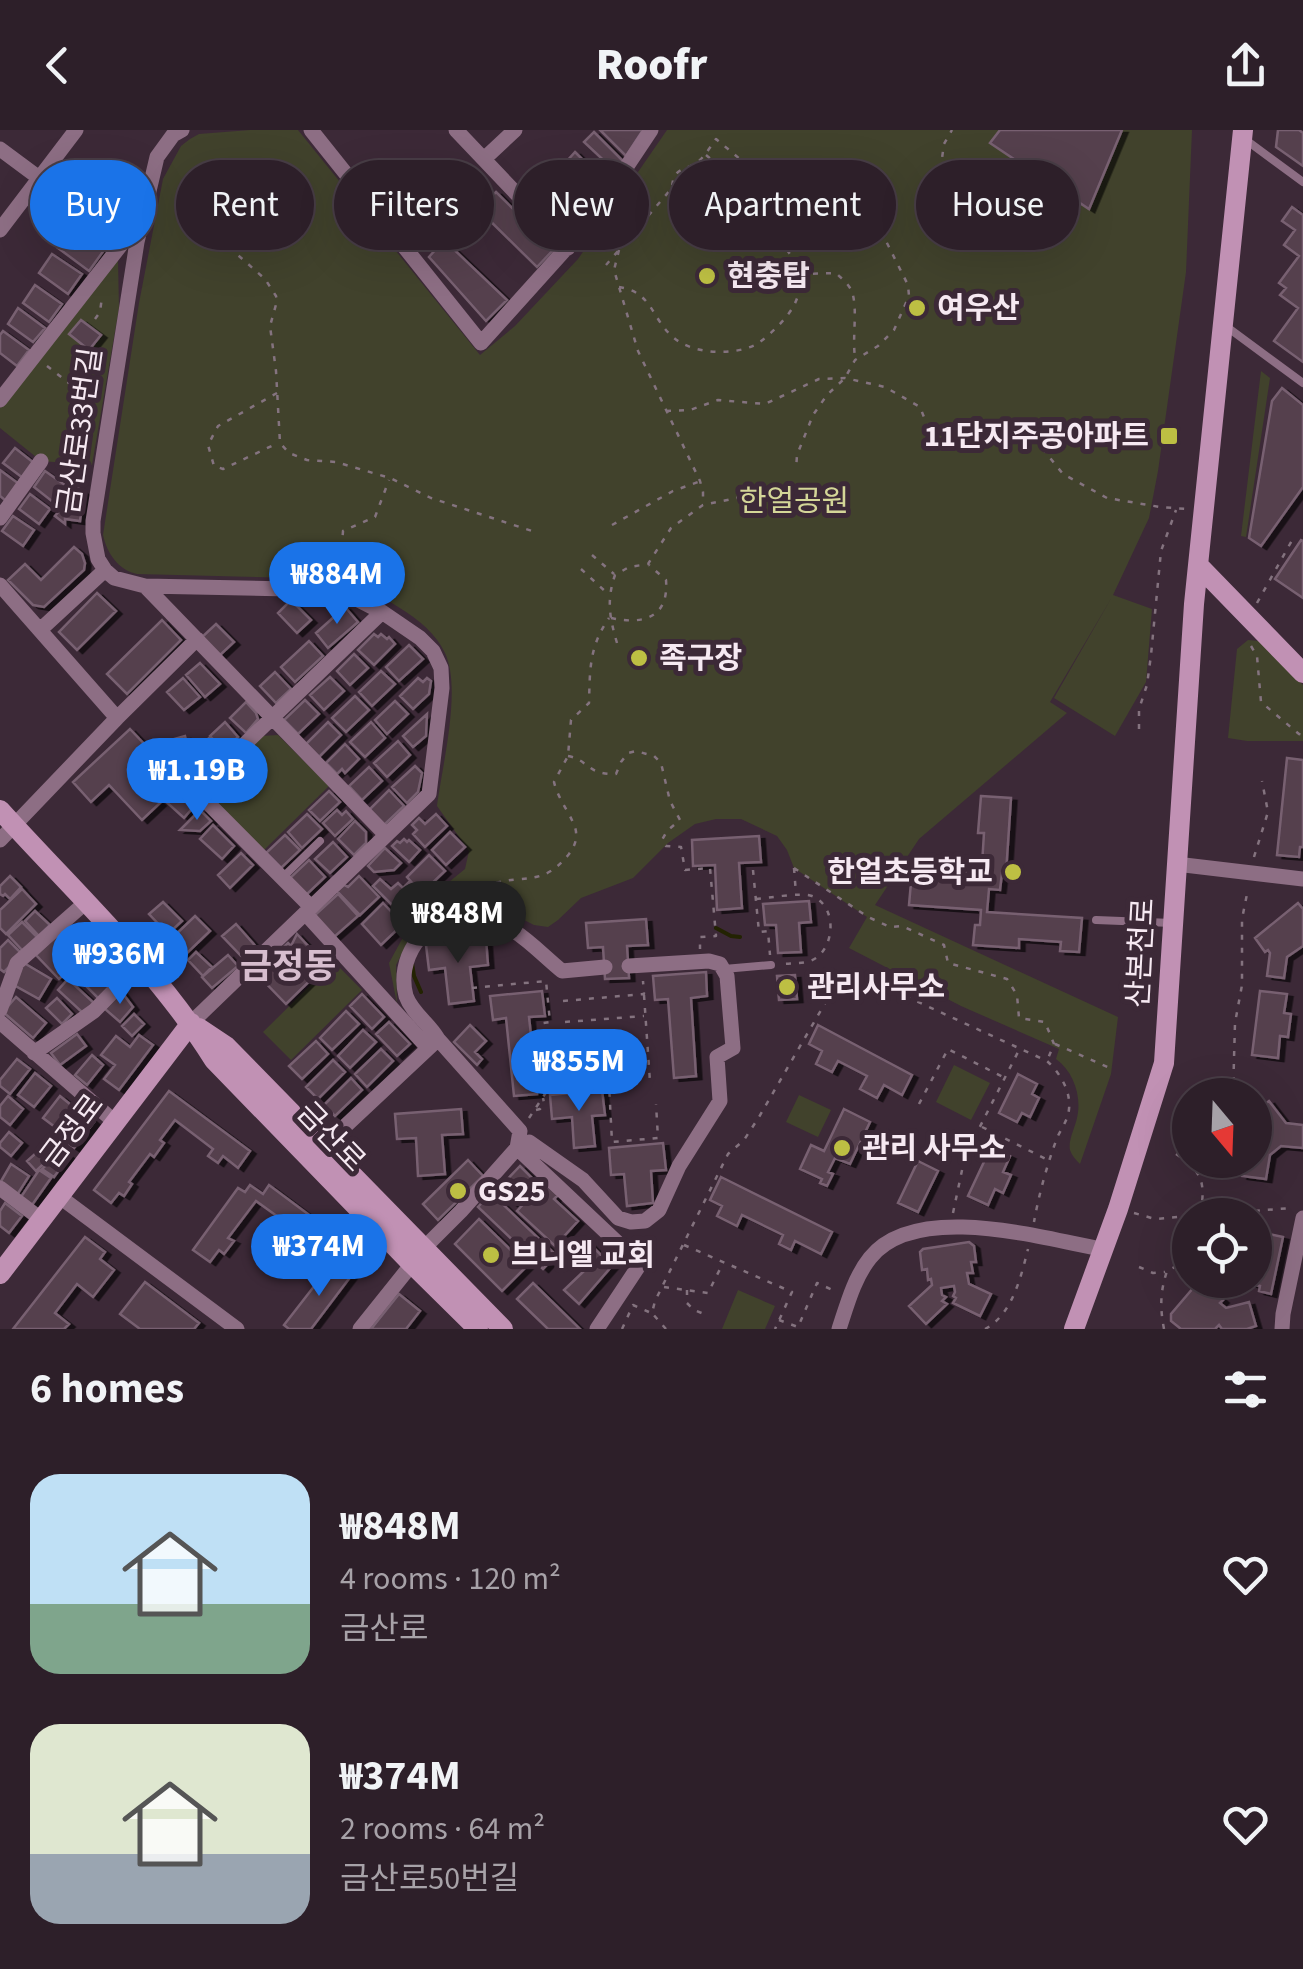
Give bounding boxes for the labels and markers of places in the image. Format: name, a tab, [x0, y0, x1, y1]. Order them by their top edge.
place label: 현충탑	[727, 255, 810, 298]
marker: 현충탑	[696, 265, 718, 287]
place label: 여우산	[937, 287, 1020, 330]
marker: 여우산	[906, 297, 928, 319]
place label: 11단지주공아파트	[924, 415, 1149, 458]
marker: 11단지주공아파트	[1158, 425, 1180, 447]
pin: ₩884M	[267, 542, 407, 627]
place label: 족구장	[659, 637, 742, 680]
marker: 족구장	[628, 647, 650, 669]
pin: ₩1.19B	[116, 738, 278, 823]
place label: 한얼초등학교	[827, 851, 993, 894]
marker: 한얼초등학교	[1002, 861, 1024, 883]
pin: ₩848M	[388, 881, 528, 966]
pin: ₩936M	[50, 922, 190, 1007]
place label: 관리사무소	[807, 966, 945, 1009]
marker: 관리사무소	[776, 976, 798, 998]
pin: ₩855M	[509, 1029, 649, 1114]
place label: 관리 사무소	[862, 1127, 1006, 1170]
marker: 관리 사무소	[831, 1137, 853, 1159]
place label: GS25	[478, 1170, 546, 1213]
marker: GS25	[447, 1180, 469, 1202]
pin: ₩374M	[249, 1214, 389, 1299]
place label: 브니엘 교회	[511, 1234, 655, 1277]
marker: 브니엘 교회	[480, 1244, 502, 1266]

